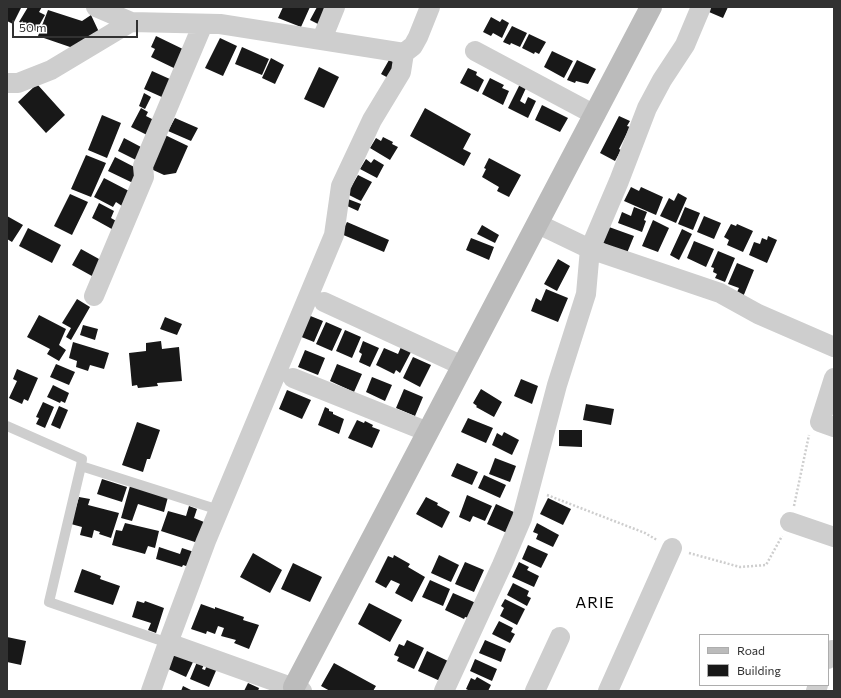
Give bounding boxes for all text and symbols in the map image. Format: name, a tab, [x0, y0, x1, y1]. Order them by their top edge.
scale bar	[14, 12, 140, 38]
text: 50 m	[19, 20, 47, 34]
district label: ARIE	[575, 593, 615, 613]
legend	[699, 634, 829, 686]
text: Road	[737, 643, 765, 657]
text: Building	[737, 663, 781, 677]

